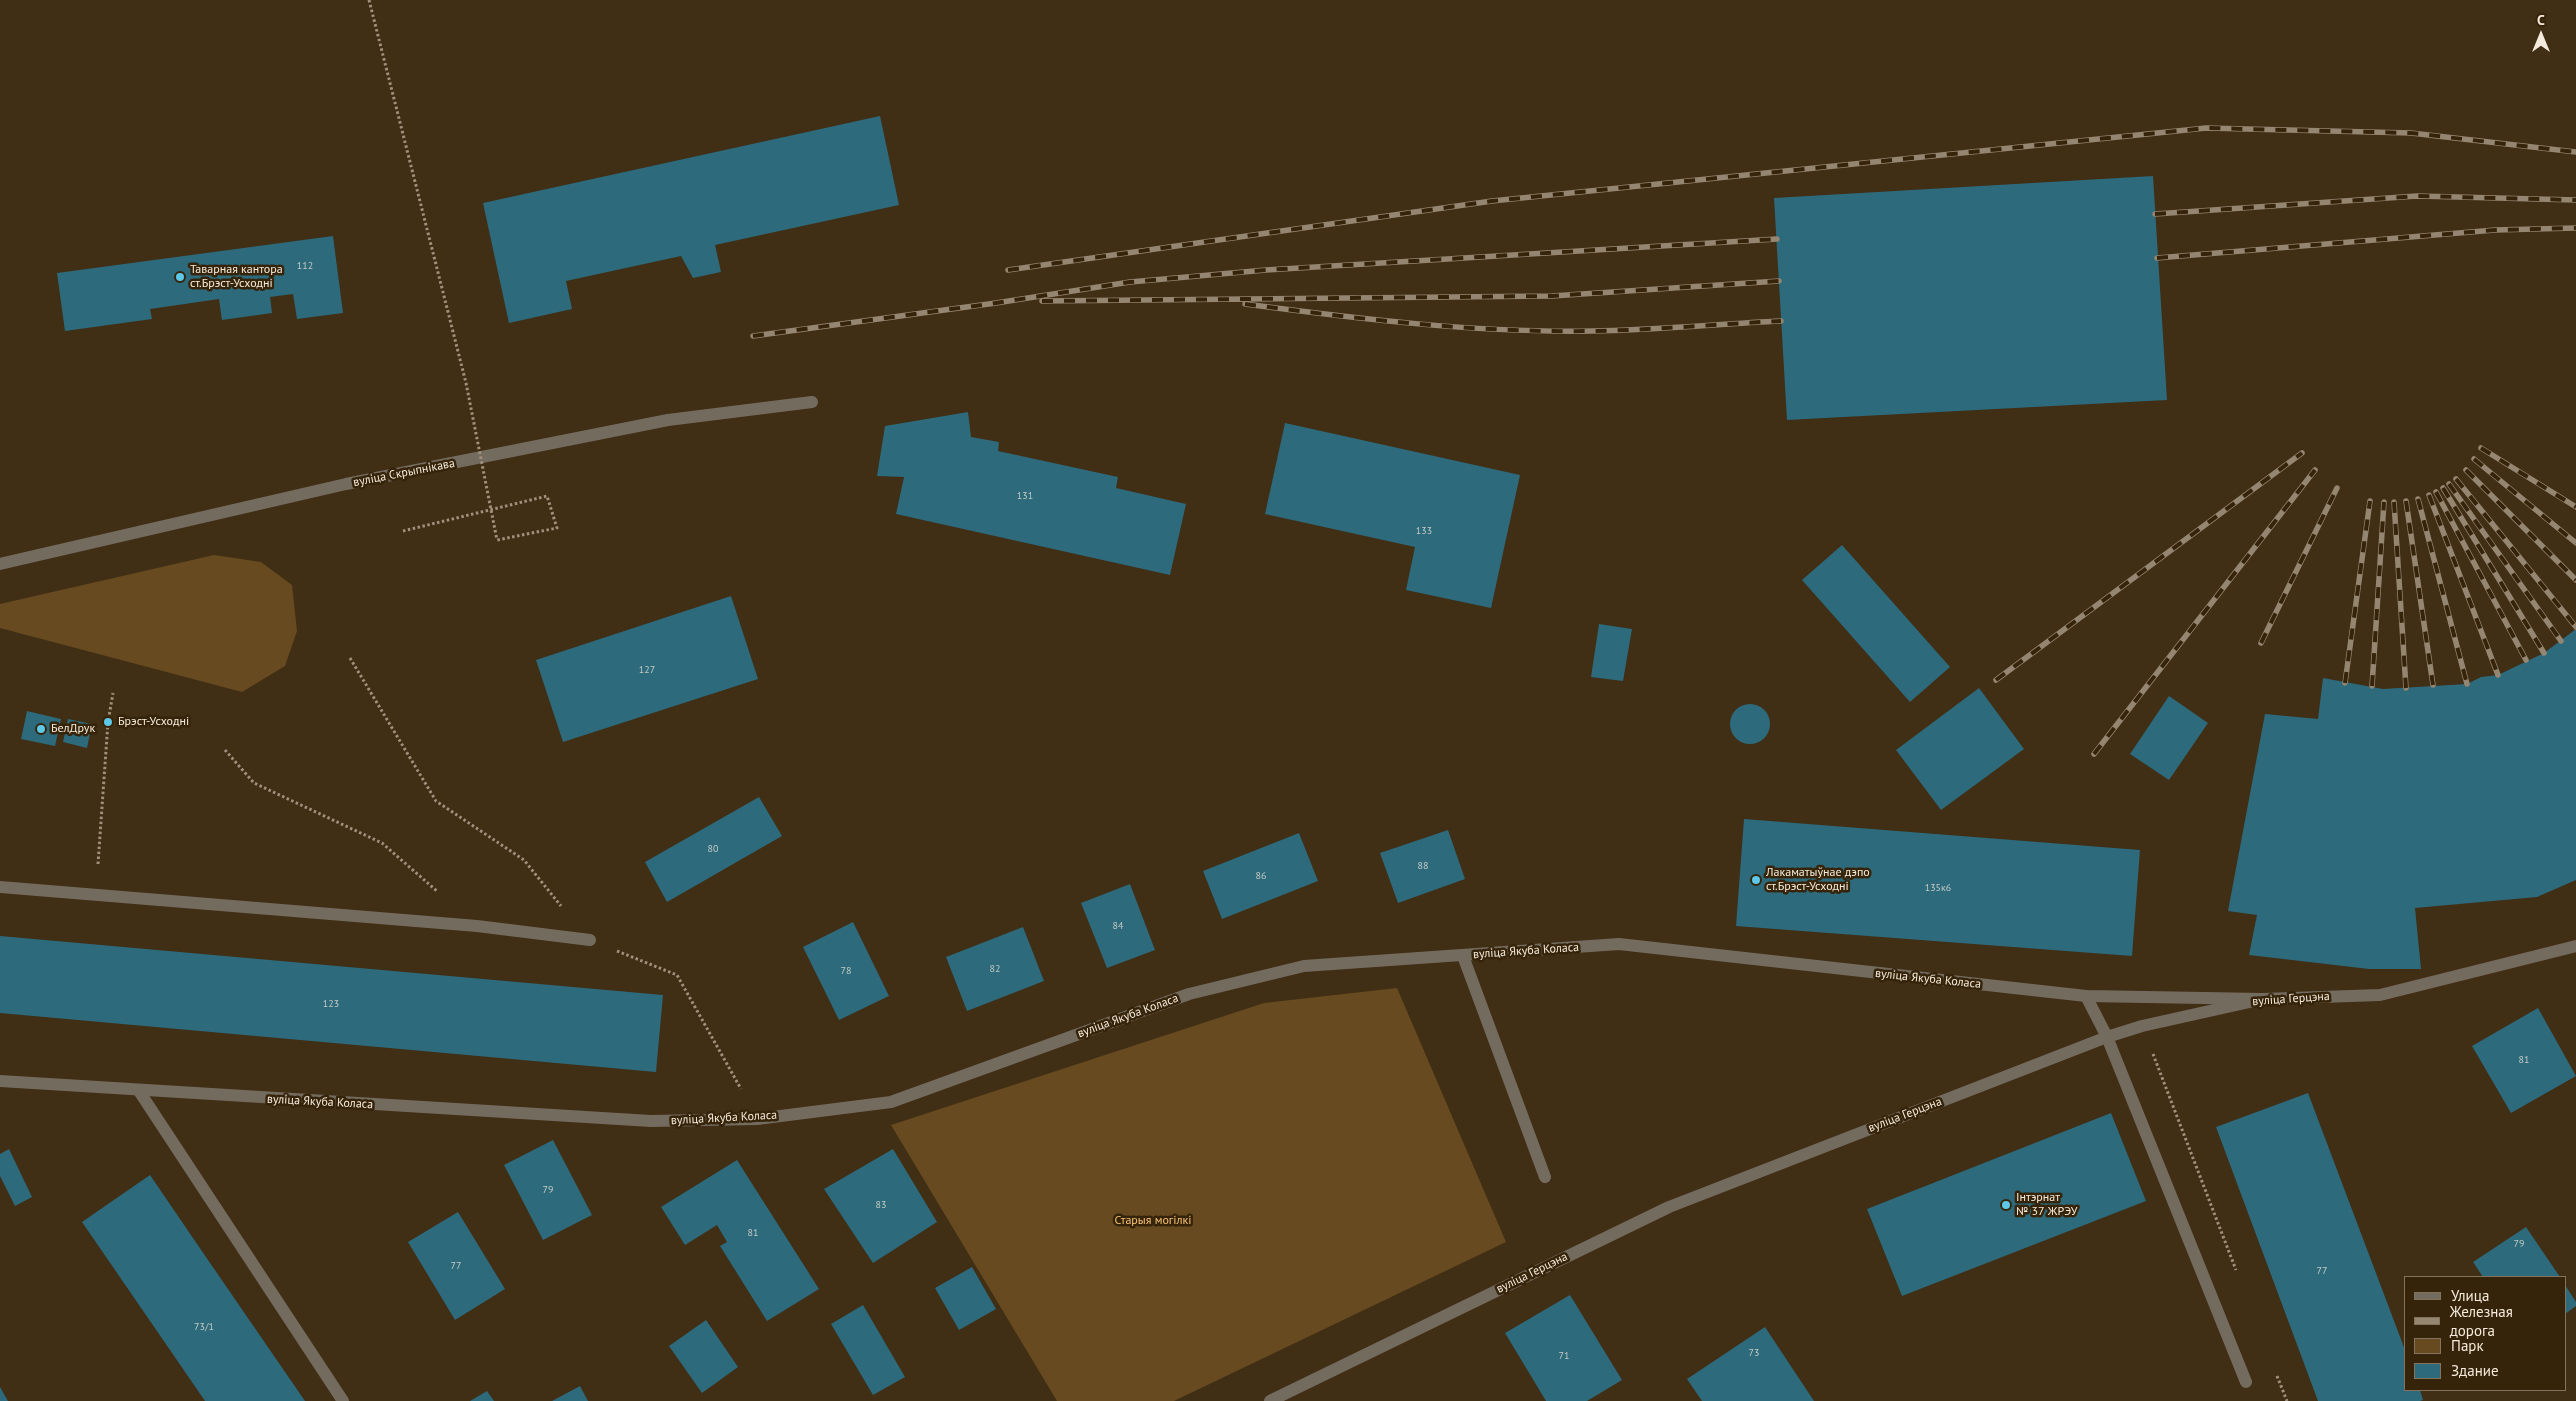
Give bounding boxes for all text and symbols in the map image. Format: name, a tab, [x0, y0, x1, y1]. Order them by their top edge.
north arrow	[2516, 10, 2566, 60]
text: С	[2537, 11, 2545, 29]
house number: 112	[297, 260, 313, 272]
place label: Таварная кантора ст.Брэст-Усходні	[190, 263, 283, 291]
marker: Таварная кантора ст.Брэст-Усходні	[174, 271, 186, 283]
street label: вуліца Скрыпнікава	[352, 456, 456, 490]
house number: 131	[1017, 490, 1033, 502]
house number: 133	[1416, 525, 1432, 537]
house number: 127	[639, 664, 655, 676]
place label: Брэст-Усходні	[118, 715, 189, 729]
marker: Брэст-Усходні	[102, 716, 114, 728]
place label: БелДрук	[51, 722, 95, 736]
marker: БелДрук	[35, 723, 47, 735]
house number: 80	[708, 843, 718, 855]
house number: 88	[1418, 860, 1428, 872]
place label: Лакаматыўнае дэпо ст.Брэст-Усходні	[1766, 866, 1870, 894]
house number: 86	[1256, 870, 1266, 882]
marker: Лакаматыўнае дэпо ст.Брэст-Усходні	[1750, 874, 1762, 886]
house number: 135к6	[1925, 882, 1951, 894]
house number: 84	[1113, 920, 1123, 932]
street label: вуліца Якуба Коласа	[1472, 940, 1580, 962]
house number: 82	[990, 963, 1000, 975]
house number: 78	[841, 965, 851, 977]
street label: вуліца Якуба Коласа	[1874, 966, 1982, 992]
street label: вуліца Герцэна	[2252, 989, 2330, 1009]
street label: вуліца Якуба Коласа	[1076, 991, 1180, 1041]
house number: 123	[323, 998, 339, 1010]
house number: 81	[2519, 1054, 2529, 1066]
street label: вуліца Якуба Коласа	[267, 1092, 373, 1112]
street label: вуліца Герцэна	[1866, 1094, 1944, 1136]
street label: вуліца Якуба Коласа	[671, 1108, 777, 1128]
house number: 79	[543, 1184, 553, 1196]
place label: Інтэрнат № 37 ЖРЭУ	[2016, 1191, 2077, 1219]
house number: 83	[876, 1199, 886, 1211]
marker: Інтэрнат № 37 ЖРЭУ	[2000, 1199, 2012, 1211]
park label: Старыя могілкі	[1115, 1214, 1191, 1228]
house number: 81	[748, 1227, 758, 1239]
house number: 79	[2514, 1238, 2524, 1250]
street label: вуліца Герцэна	[1494, 1250, 1570, 1296]
house number: 77	[451, 1260, 461, 1272]
house number: 77	[2317, 1265, 2327, 1277]
legend	[2404, 1276, 2566, 1391]
text: Улица	[2451, 1286, 2489, 1305]
text: Железная дорога	[2450, 1302, 2513, 1340]
house number: 73/1	[194, 1321, 214, 1333]
text: Парк	[2451, 1336, 2484, 1355]
house number: 73	[1749, 1347, 1759, 1359]
house number: 71	[1559, 1350, 1569, 1362]
text: Здание	[2451, 1361, 2499, 1380]

